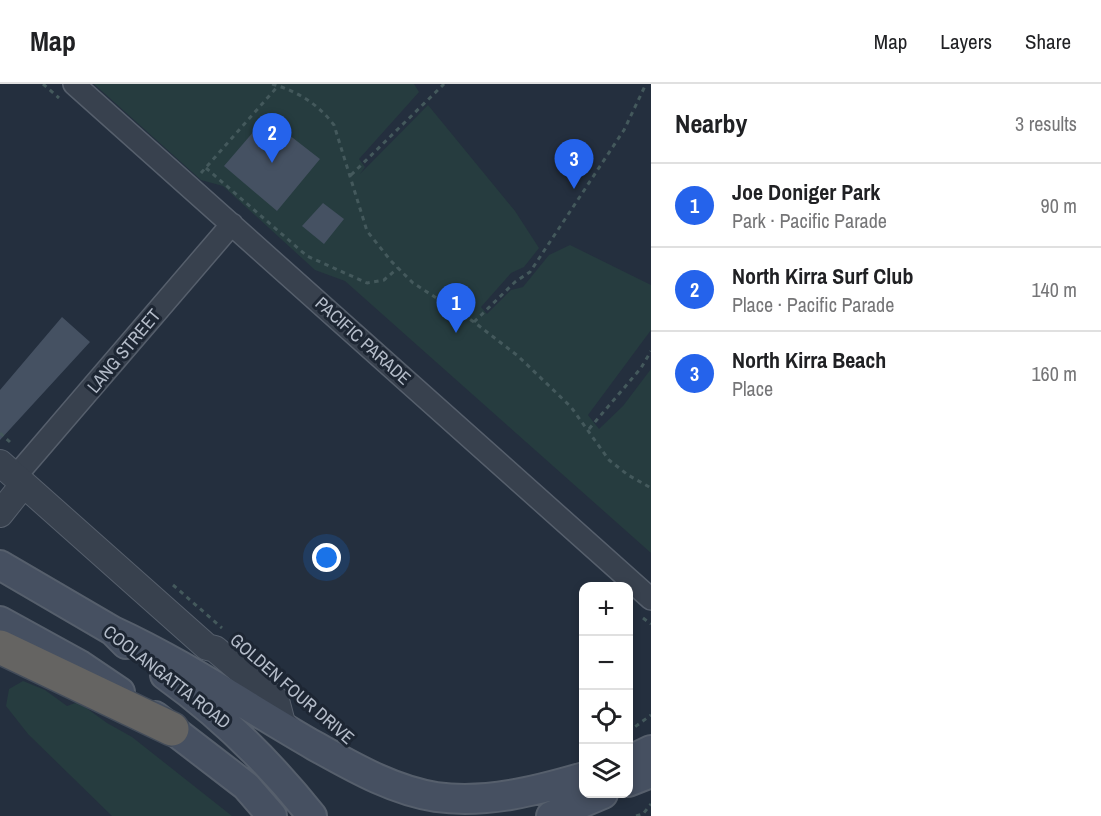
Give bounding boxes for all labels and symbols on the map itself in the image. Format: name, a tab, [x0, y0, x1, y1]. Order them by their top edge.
pin: 2	[252, 113, 292, 163]
pin: 3	[554, 140, 594, 189]
pin: 1	[436, 284, 476, 333]
street label: PACIFIC PARADE	[310, 291, 417, 390]
street label: LANG STREET	[81, 303, 166, 398]
your location	[312, 543, 341, 572]
street label: COOLANGATTA ROAD	[98, 619, 236, 734]
street label: GOLDEN FOUR DRIVE	[225, 628, 360, 750]

